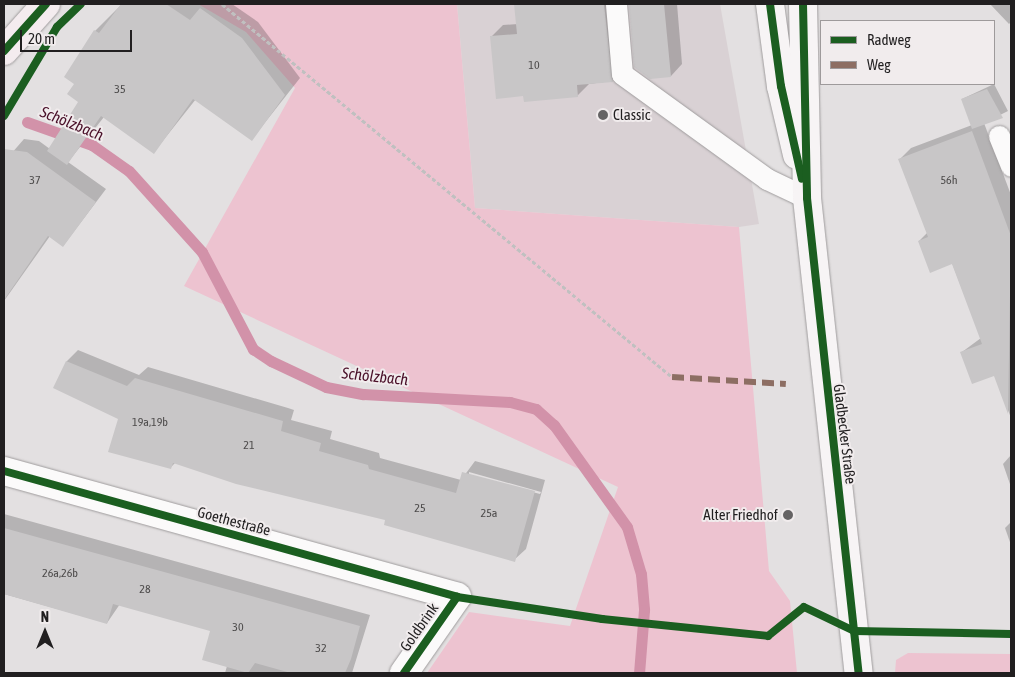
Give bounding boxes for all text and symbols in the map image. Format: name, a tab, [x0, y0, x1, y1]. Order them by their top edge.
scale bar	[22, 20, 135, 52]
legend	[820, 20, 995, 85]
text: 20 m	[28, 30, 55, 47]
text: Radweg	[867, 31, 911, 48]
text: Weg	[867, 56, 891, 73]
house number: 10	[528, 59, 540, 73]
house number: 35	[114, 83, 126, 97]
water label: Schölzbach	[38, 102, 106, 144]
place label: Classic	[613, 106, 650, 124]
marker: Classic	[597, 109, 609, 121]
house number: 37	[29, 174, 41, 188]
house number: 56h	[940, 174, 958, 188]
water label: Schölzbach	[341, 363, 409, 389]
street label: Gladbecker Straße	[830, 383, 860, 485]
house number: 19a,19b	[132, 416, 168, 430]
house number: 21	[243, 439, 255, 453]
house number: 25	[414, 502, 426, 516]
street label: Goethestraße	[196, 503, 272, 539]
place label: Alter Friedhof	[703, 506, 778, 524]
house number: 25a	[481, 507, 497, 521]
marker: Alter Friedhof	[782, 509, 794, 521]
house number: 26a,26b	[42, 567, 78, 581]
house number: 28	[139, 583, 151, 597]
street label: Goldbrink	[396, 599, 442, 655]
north arrow	[20, 607, 70, 657]
text: N	[41, 609, 49, 625]
house number: 30	[232, 621, 244, 635]
house number: 32	[315, 642, 327, 656]

